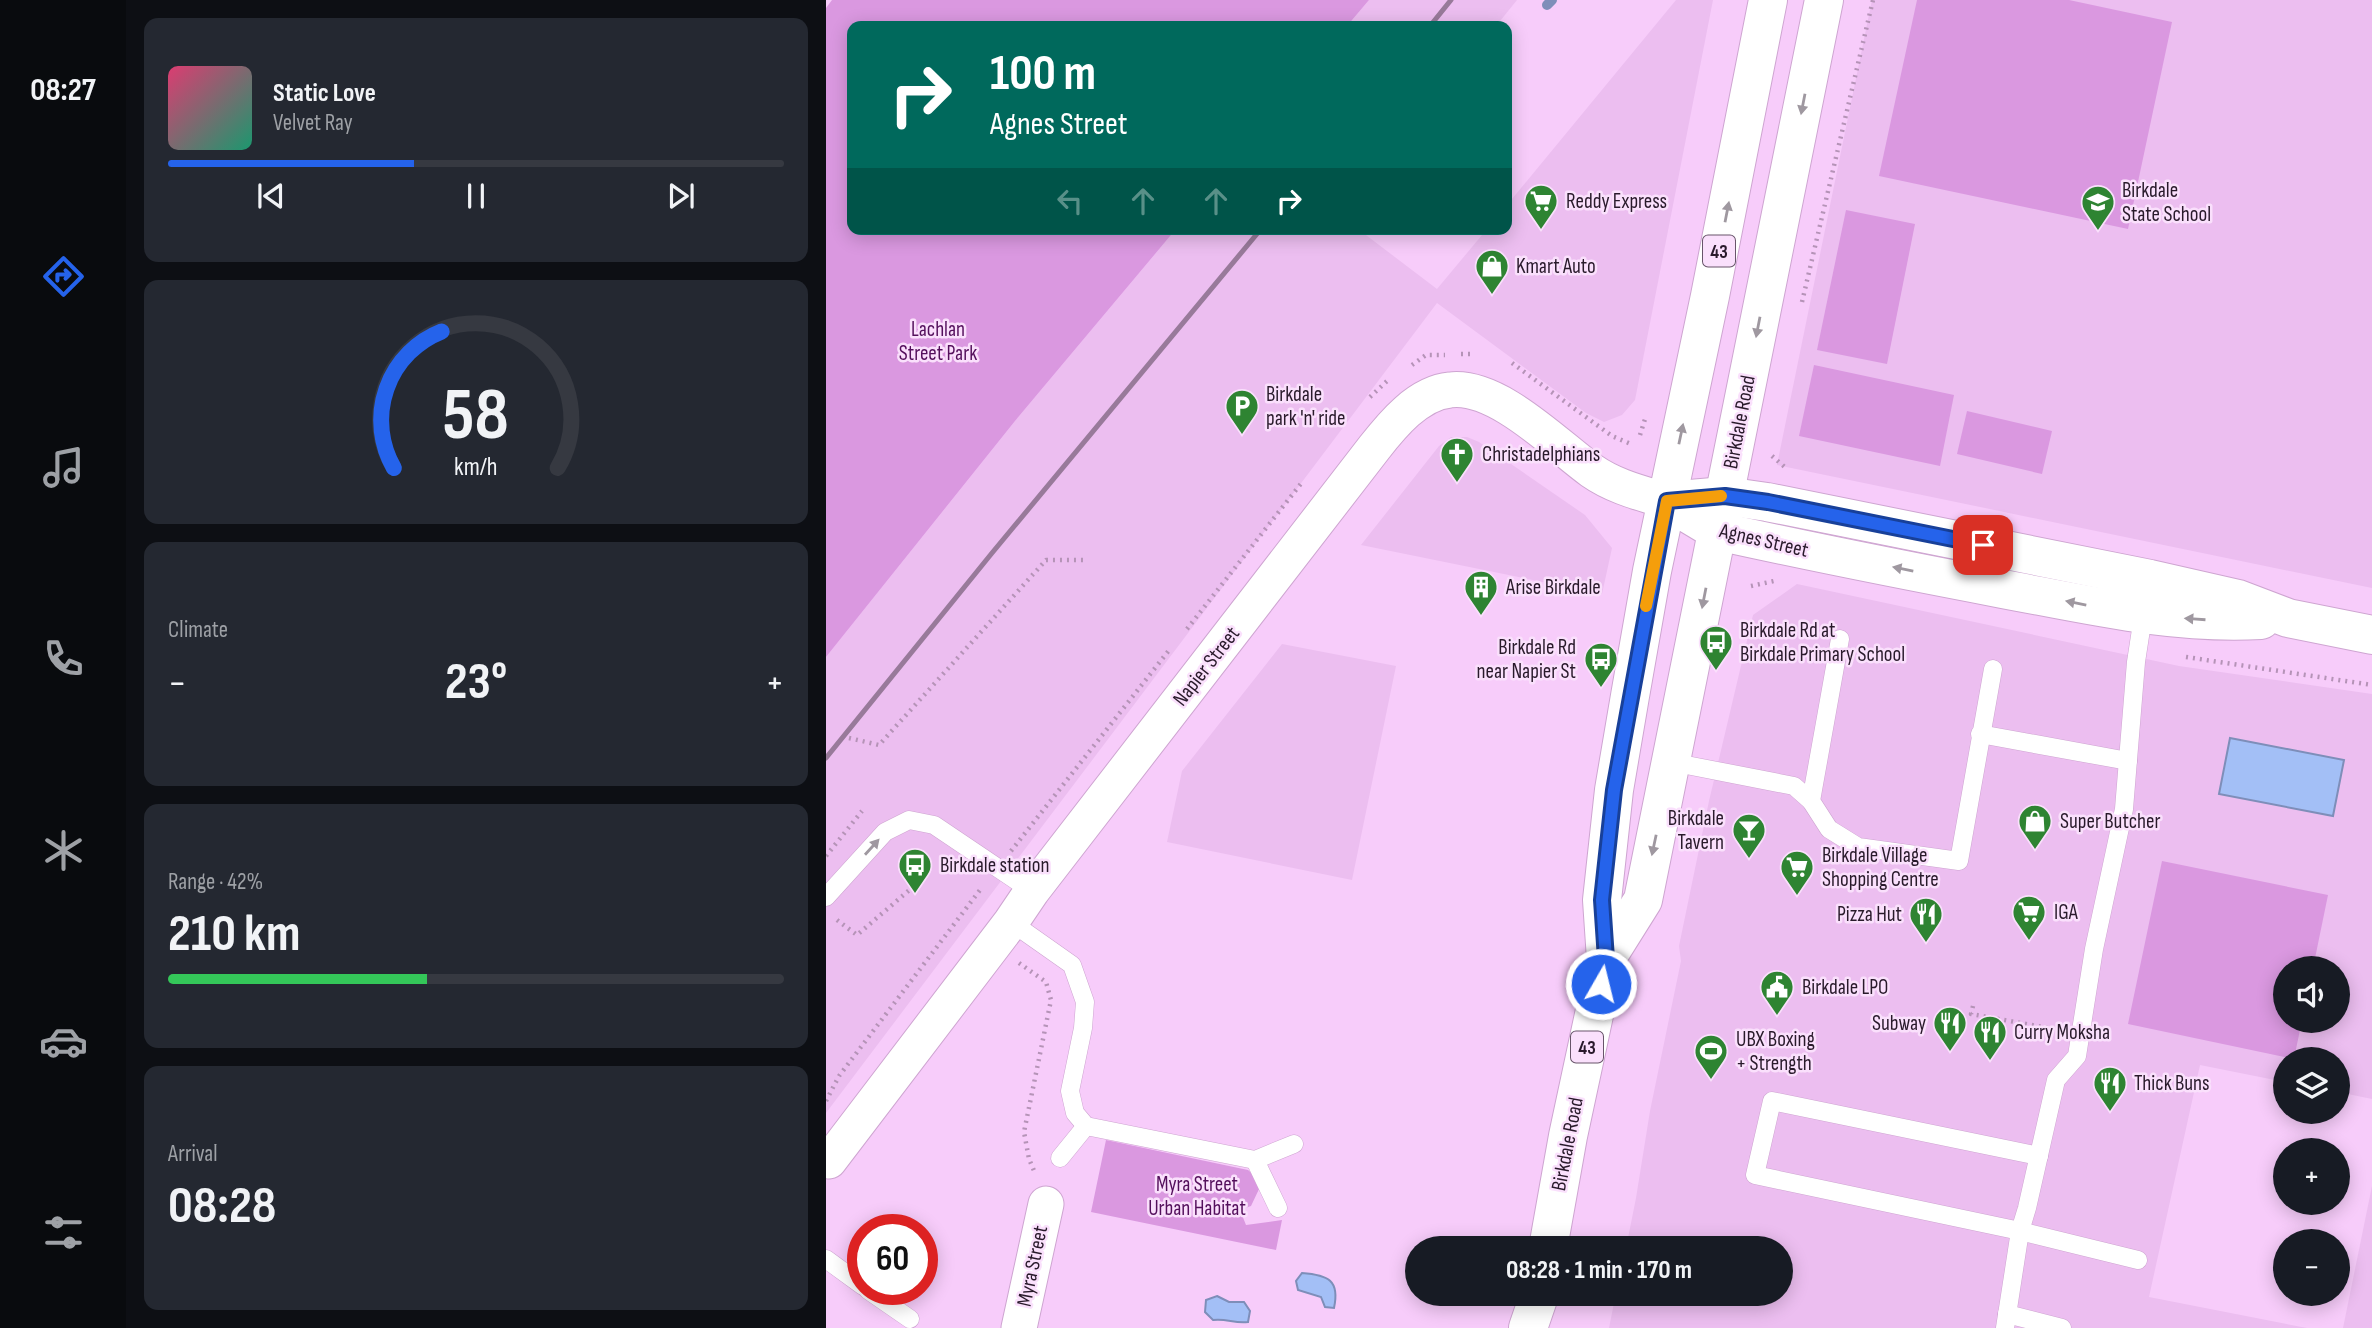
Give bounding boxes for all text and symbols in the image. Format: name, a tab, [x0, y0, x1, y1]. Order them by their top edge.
text: 100 m	[990, 45, 1096, 104]
icon: right	[875, 49, 966, 140]
text: 08:27	[30, 71, 96, 110]
text: Static Love	[273, 78, 376, 109]
one-way arrow	[1797, 93, 1808, 115]
text: Agnes Street	[990, 105, 1128, 144]
text: Velvet Ray	[273, 109, 353, 137]
icon: previous	[252, 177, 290, 215]
icon: pause	[457, 177, 495, 215]
icon: next	[662, 177, 700, 215]
place label: Birkdale State School	[2122, 178, 2211, 227]
icon: left	[1051, 182, 1089, 220]
icon: ahead	[1124, 182, 1162, 220]
icon: ahead	[1197, 182, 1235, 220]
icon: right	[1270, 182, 1308, 220]
supermarket icon: Reddy Express	[1522, 182, 1560, 231]
school or university icon: Birkdale State School	[2079, 183, 2117, 232]
place label: Reddy Express	[1566, 189, 1667, 214]
one-way arrow	[1721, 200, 1732, 222]
road number: 43	[1703, 235, 1735, 266]
shop icon: Kmart Auto	[1473, 247, 1511, 296]
icon: directions	[39, 252, 88, 301]
place label: Kmart Auto	[1516, 254, 1596, 279]
one-way arrow	[1753, 316, 1764, 338]
park label: Lachlan Street Park	[899, 317, 977, 366]
text: 58	[443, 372, 509, 460]
street label: Birkdale Road	[1718, 373, 1761, 471]
place label: Birkdale park 'n' ride	[1266, 382, 1345, 431]
parking icon: Birkdale park 'n' ride	[1223, 387, 1261, 436]
one-way arrow	[1676, 423, 1687, 445]
church icon: Christadelphians	[1438, 435, 1476, 484]
place label: Christadelphians	[1482, 442, 1600, 467]
icon: music	[39, 443, 88, 492]
text: km/h	[454, 452, 498, 483]
pin	[1953, 515, 2013, 575]
street label: Agnes Street	[1716, 518, 1811, 563]
icon: arrive	[1964, 526, 2002, 564]
one-way arrow	[1892, 564, 1914, 575]
building icon: Arise Birkdale	[1462, 568, 1500, 617]
place label: Arise Birkdale	[1505, 575, 1601, 600]
one-way arrow	[1698, 587, 1709, 609]
one-way arrow	[2065, 597, 2087, 608]
one-way arrow	[2184, 613, 2206, 624]
text: Climate	[168, 616, 228, 644]
place label: Birkdale Rd at Birkdale Primary School	[1740, 618, 1905, 667]
street label: Napier Street	[1168, 622, 1245, 711]
bus stop icon: Birkdale Rd at Birkdale Primary School	[1697, 623, 1735, 672]
icon: phone	[39, 634, 88, 683]
place label: Birkdale Rd near Napier St	[1477, 635, 1576, 684]
bus stop icon: Birkdale Rd near Napier St	[1582, 640, 1620, 689]
text: 23°	[445, 651, 507, 714]
text: −	[168, 661, 187, 706]
text: +	[765, 661, 784, 706]
shop icon: Super Butcher	[2016, 802, 2054, 851]
place label: Birkdale Tavern	[1668, 806, 1724, 855]
place label: Super Butcher	[2060, 809, 2161, 834]
bar icon: Birkdale Tavern	[1730, 811, 1768, 860]
icon: climate	[39, 826, 88, 875]
one-way arrow	[1649, 834, 1660, 856]
one-way arrow	[864, 838, 880, 856]
place label: Birkdale Village Shopping Centre	[1822, 843, 1939, 892]
bus stop icon: Birkdale station	[896, 846, 934, 895]
supermarket icon: Birkdale Village Shopping Centre	[1778, 848, 1816, 897]
place label: Birkdale station	[940, 853, 1049, 878]
text: Range · 42%	[168, 868, 263, 896]
supermarket icon: IGA	[2010, 893, 2048, 942]
restaurant icon: Pizza Hut	[1907, 895, 1945, 944]
place label: IGA	[2054, 900, 2079, 925]
place label: Pizza Hut	[1837, 902, 1902, 927]
text: 210 km	[168, 903, 301, 966]
position arrow	[1564, 947, 1638, 1021]
map controls	[2273, 956, 2350, 1306]
button: sound	[2273, 956, 2350, 1033]
public building icon: Birkdale LPO	[1758, 968, 1796, 1017]
place label: Birkdale LPO	[1802, 975, 1888, 1000]
restaurant icon: Subway	[1931, 1004, 1969, 1053]
place label: Subway	[1872, 1011, 1926, 1036]
restaurant icon: Curry Moksha	[1971, 1013, 2009, 1062]
icon: car	[39, 1017, 88, 1066]
place label: Curry Moksha	[2014, 1020, 2110, 1045]
place label: UBX Boxing + Strength	[1736, 1027, 1815, 1076]
road number: 43	[1571, 1032, 1603, 1063]
sports icon: UBX Boxing + Strength	[1692, 1032, 1730, 1081]
button: layers	[2273, 1047, 2350, 1124]
restaurant icon: Thick Buns	[2091, 1064, 2129, 1113]
place label: Thick Buns	[2134, 1071, 2210, 1096]
street label: Birkdale Road	[1546, 1095, 1589, 1193]
button: +	[2273, 1138, 2350, 1215]
text: Arrival	[168, 1140, 217, 1168]
park label: Myra Street Urban Habitat	[1148, 1172, 1246, 1221]
text: 08:28	[168, 1175, 276, 1238]
icon: filters	[39, 1208, 88, 1257]
speed limit sign: 60	[847, 1214, 938, 1305]
street label: Myra Street	[1012, 1223, 1053, 1309]
button: −	[2273, 1229, 2350, 1306]
text: 08:28 · 1 min · 170 m	[1506, 1255, 1692, 1286]

